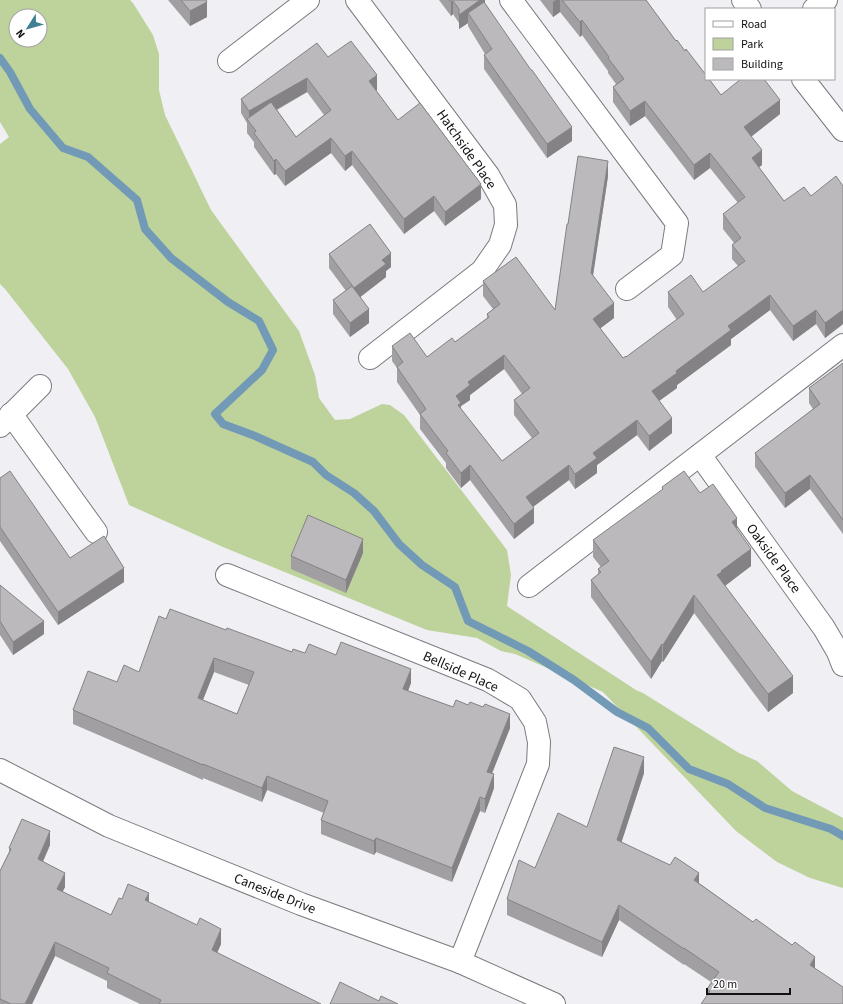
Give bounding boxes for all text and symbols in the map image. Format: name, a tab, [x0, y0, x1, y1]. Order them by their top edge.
north arrow	[8, 8, 48, 48]
legend	[705, 8, 835, 80]
text: Road	[741, 16, 767, 33]
text: N	[12, 26, 29, 41]
text: Park	[741, 36, 763, 53]
text: Building	[741, 56, 783, 73]
street label: Hatchside Place	[431, 106, 501, 193]
street label: Oakside Place	[741, 520, 805, 598]
street label: Bellside Place	[420, 646, 502, 697]
street label: Caneside Drive	[231, 868, 319, 919]
scale bar	[707, 970, 790, 996]
text: 20 m	[713, 976, 737, 993]

